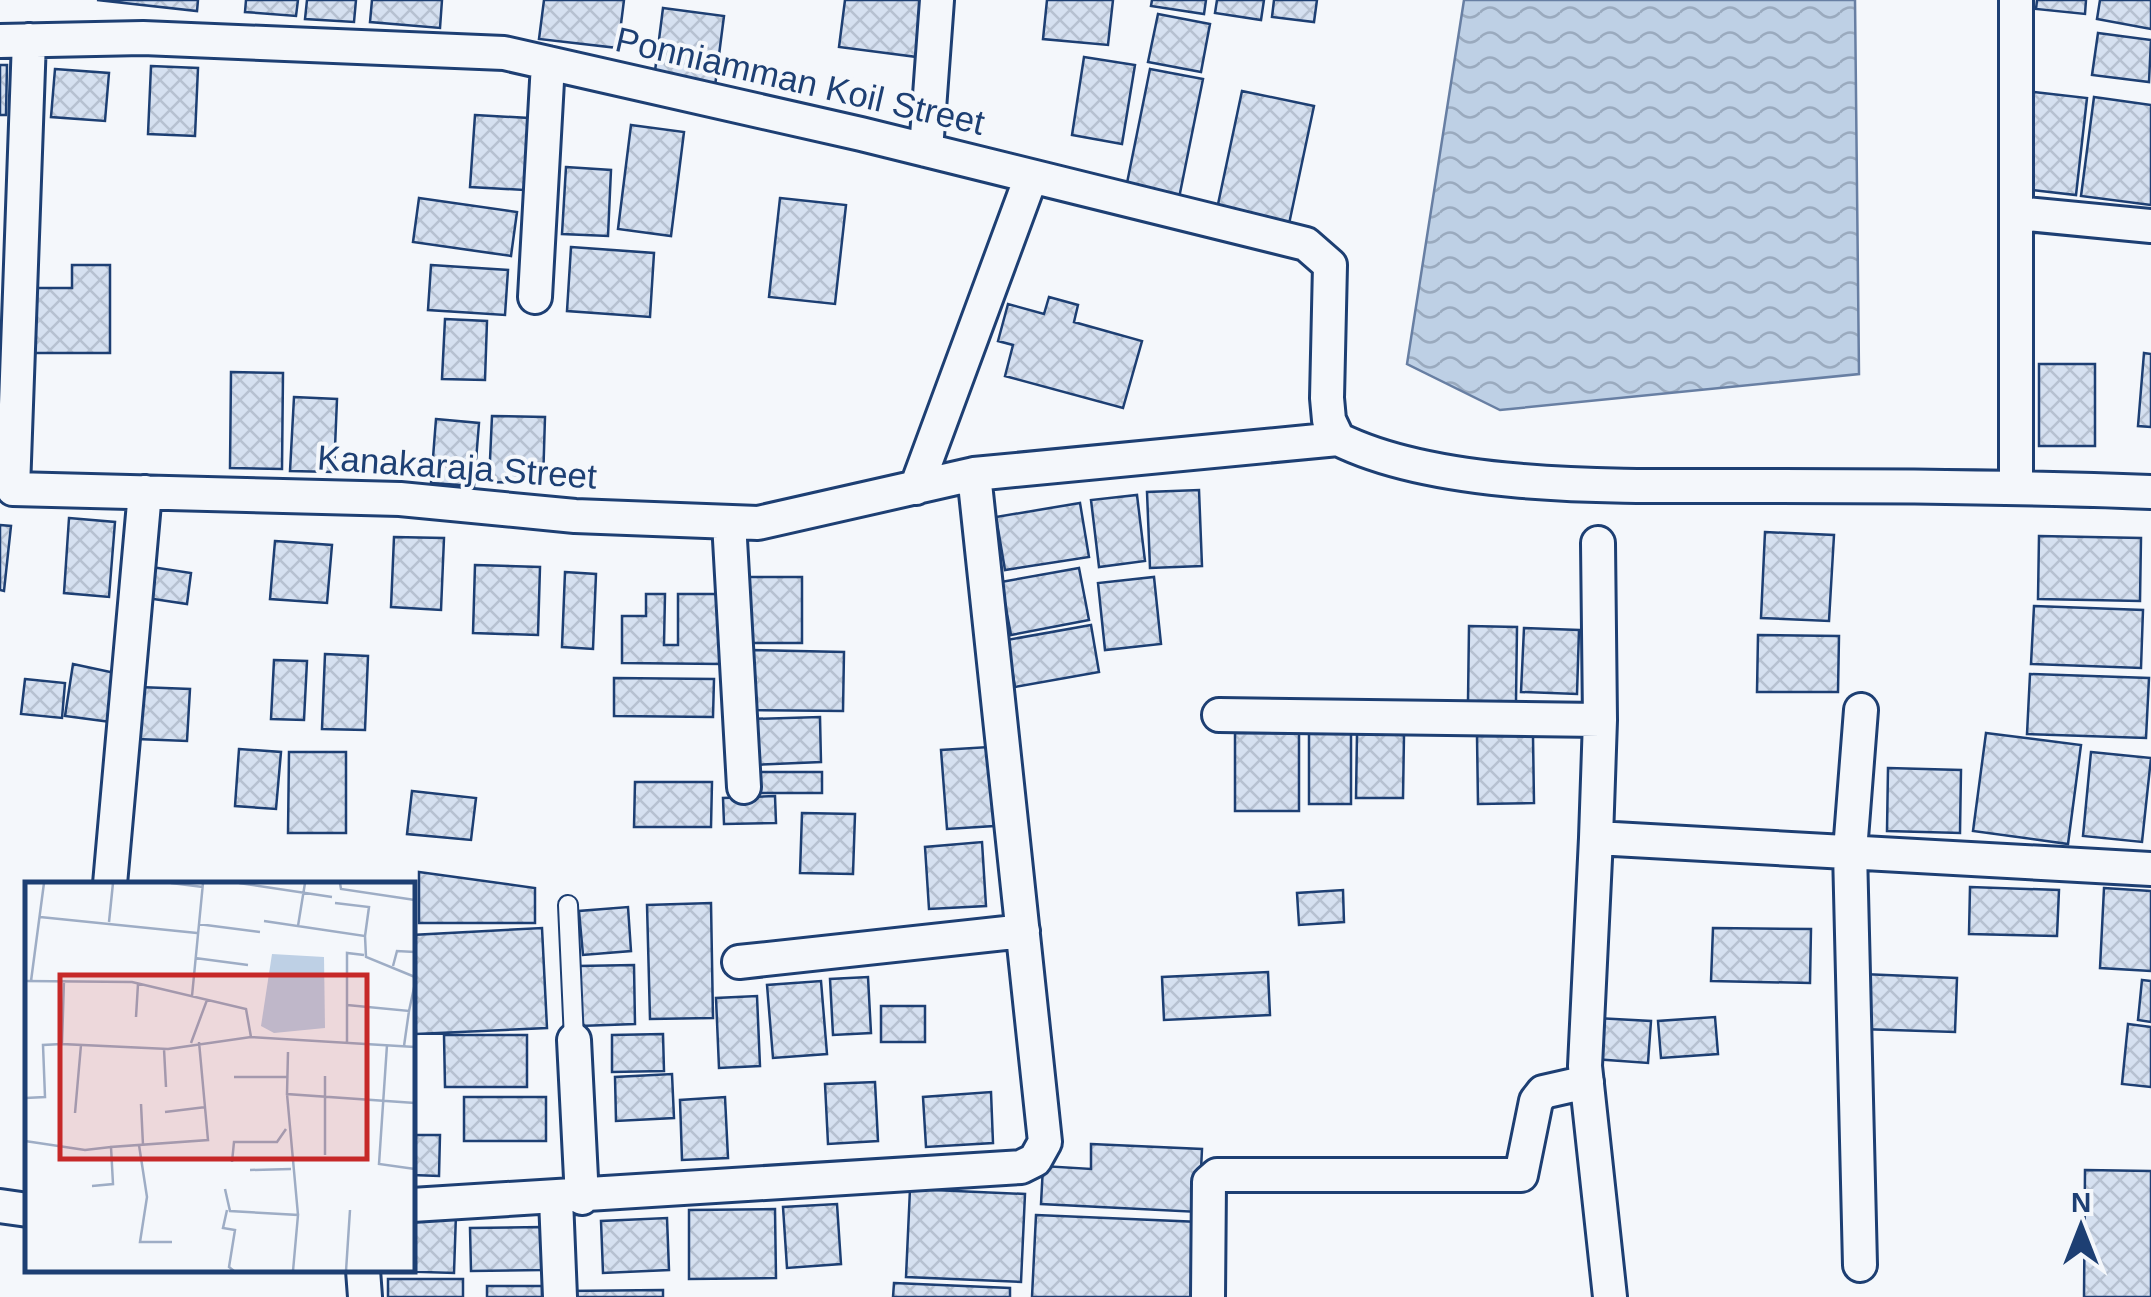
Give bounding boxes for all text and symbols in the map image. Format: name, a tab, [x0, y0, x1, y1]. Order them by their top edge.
street label: Ponniamman Koil Street	[612, 19, 989, 142]
street label: Kanakaraja Street	[316, 437, 598, 496]
inset map	[25, 882, 415, 1272]
north arrow	[2031, 1177, 2131, 1277]
text: N	[2071, 1187, 2091, 1218]

